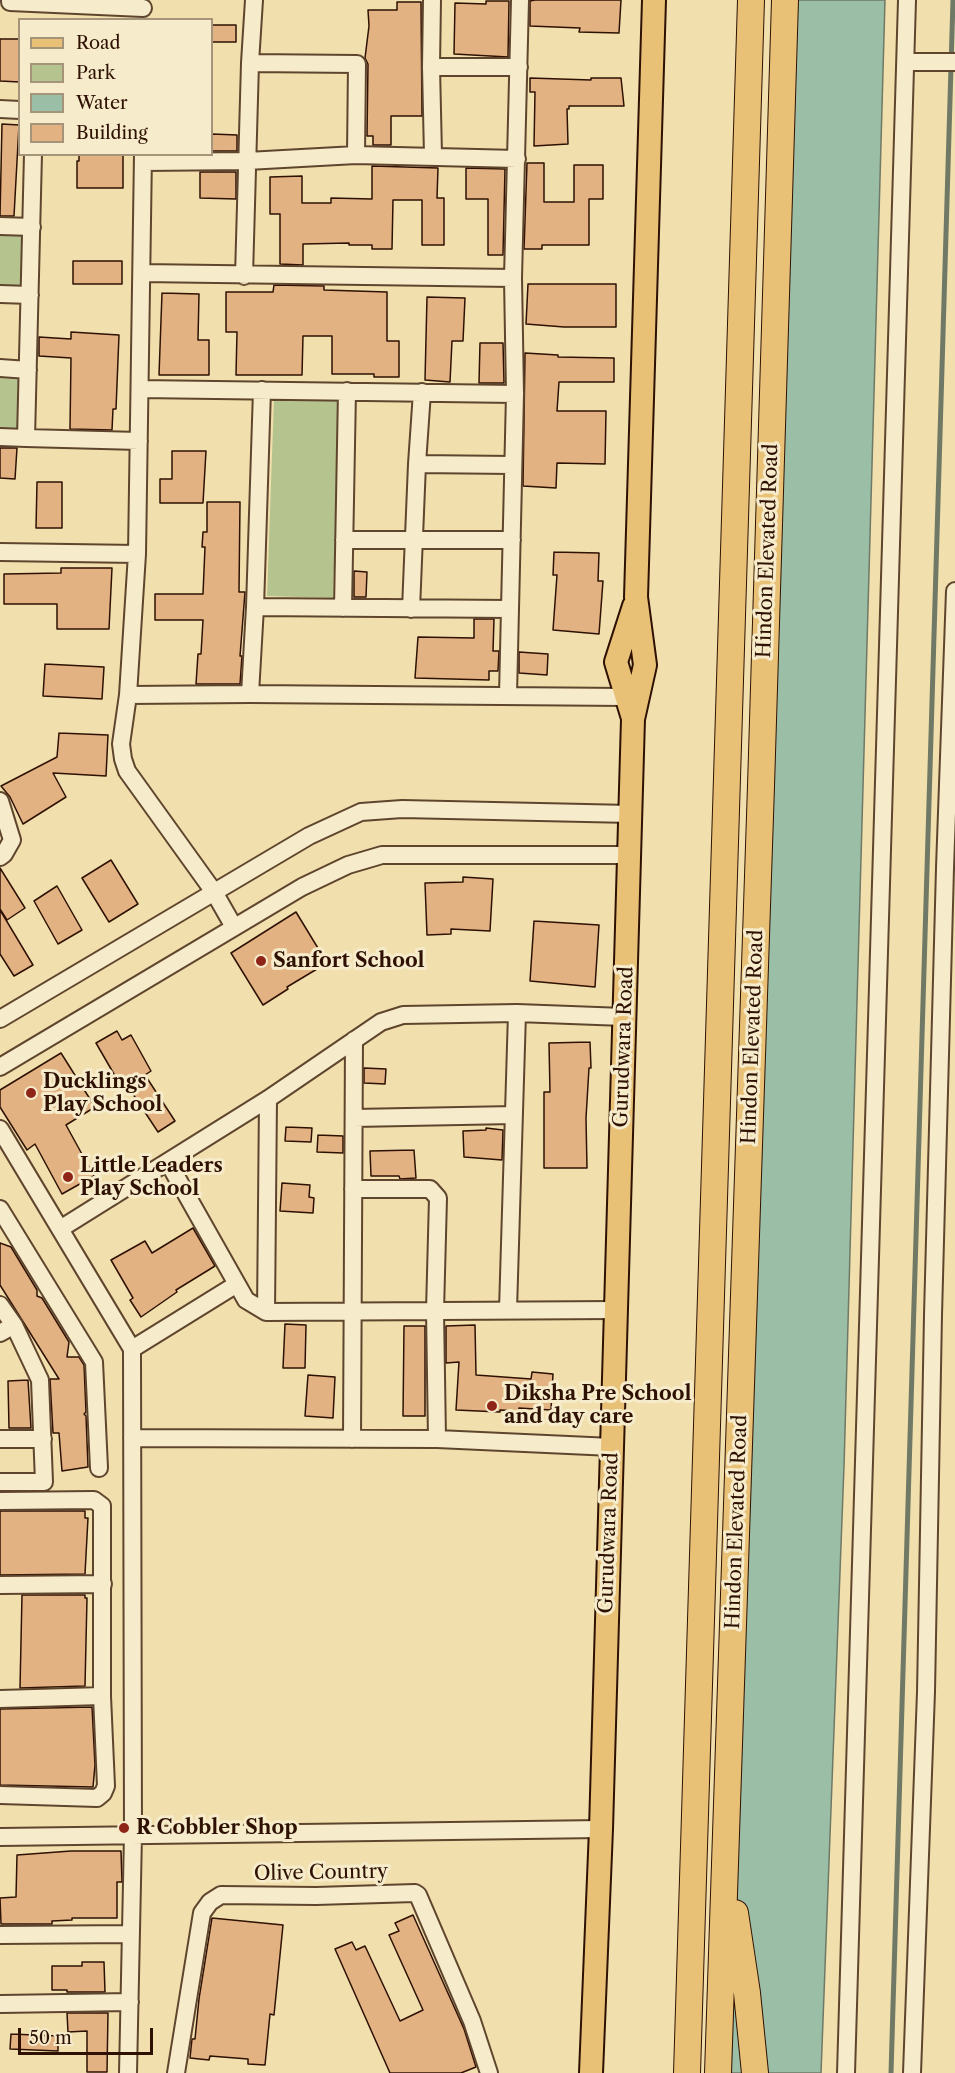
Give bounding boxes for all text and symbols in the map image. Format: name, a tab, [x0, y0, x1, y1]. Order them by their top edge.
legend	[18, 18, 213, 156]
text: Road	[76, 32, 121, 54]
text: Park	[76, 62, 115, 84]
text: Water	[76, 92, 128, 114]
text: Building	[76, 122, 148, 144]
street label: Hindon Elevated Road	[752, 443, 784, 659]
street label: Hindon Elevated Road	[737, 929, 769, 1145]
place label: Sanfort School	[273, 949, 425, 973]
marker: Sanfort School	[254, 954, 268, 968]
street label: Gurudwara Road	[609, 966, 639, 1128]
place label: Ducklings Play School	[43, 1070, 162, 1117]
marker: Ducklings Play School	[24, 1086, 38, 1100]
place label: Little Leaders Play School	[80, 1154, 223, 1201]
marker: Little Leaders Play School	[61, 1170, 75, 1184]
place label: Diksha Pre School and day care	[504, 1382, 691, 1429]
marker: Diksha Pre School and day care	[485, 1399, 499, 1413]
street label: Hindon Elevated Road	[721, 1414, 753, 1630]
street label: Gurudwara Road	[594, 1452, 624, 1614]
place label: R Cobbler Shop	[136, 1816, 298, 1840]
marker: R Cobbler Shop	[117, 1821, 131, 1835]
street label: Olive Country	[254, 1860, 388, 1886]
scale bar	[21, 2016, 156, 2054]
text: 50 m	[29, 2027, 72, 2049]

